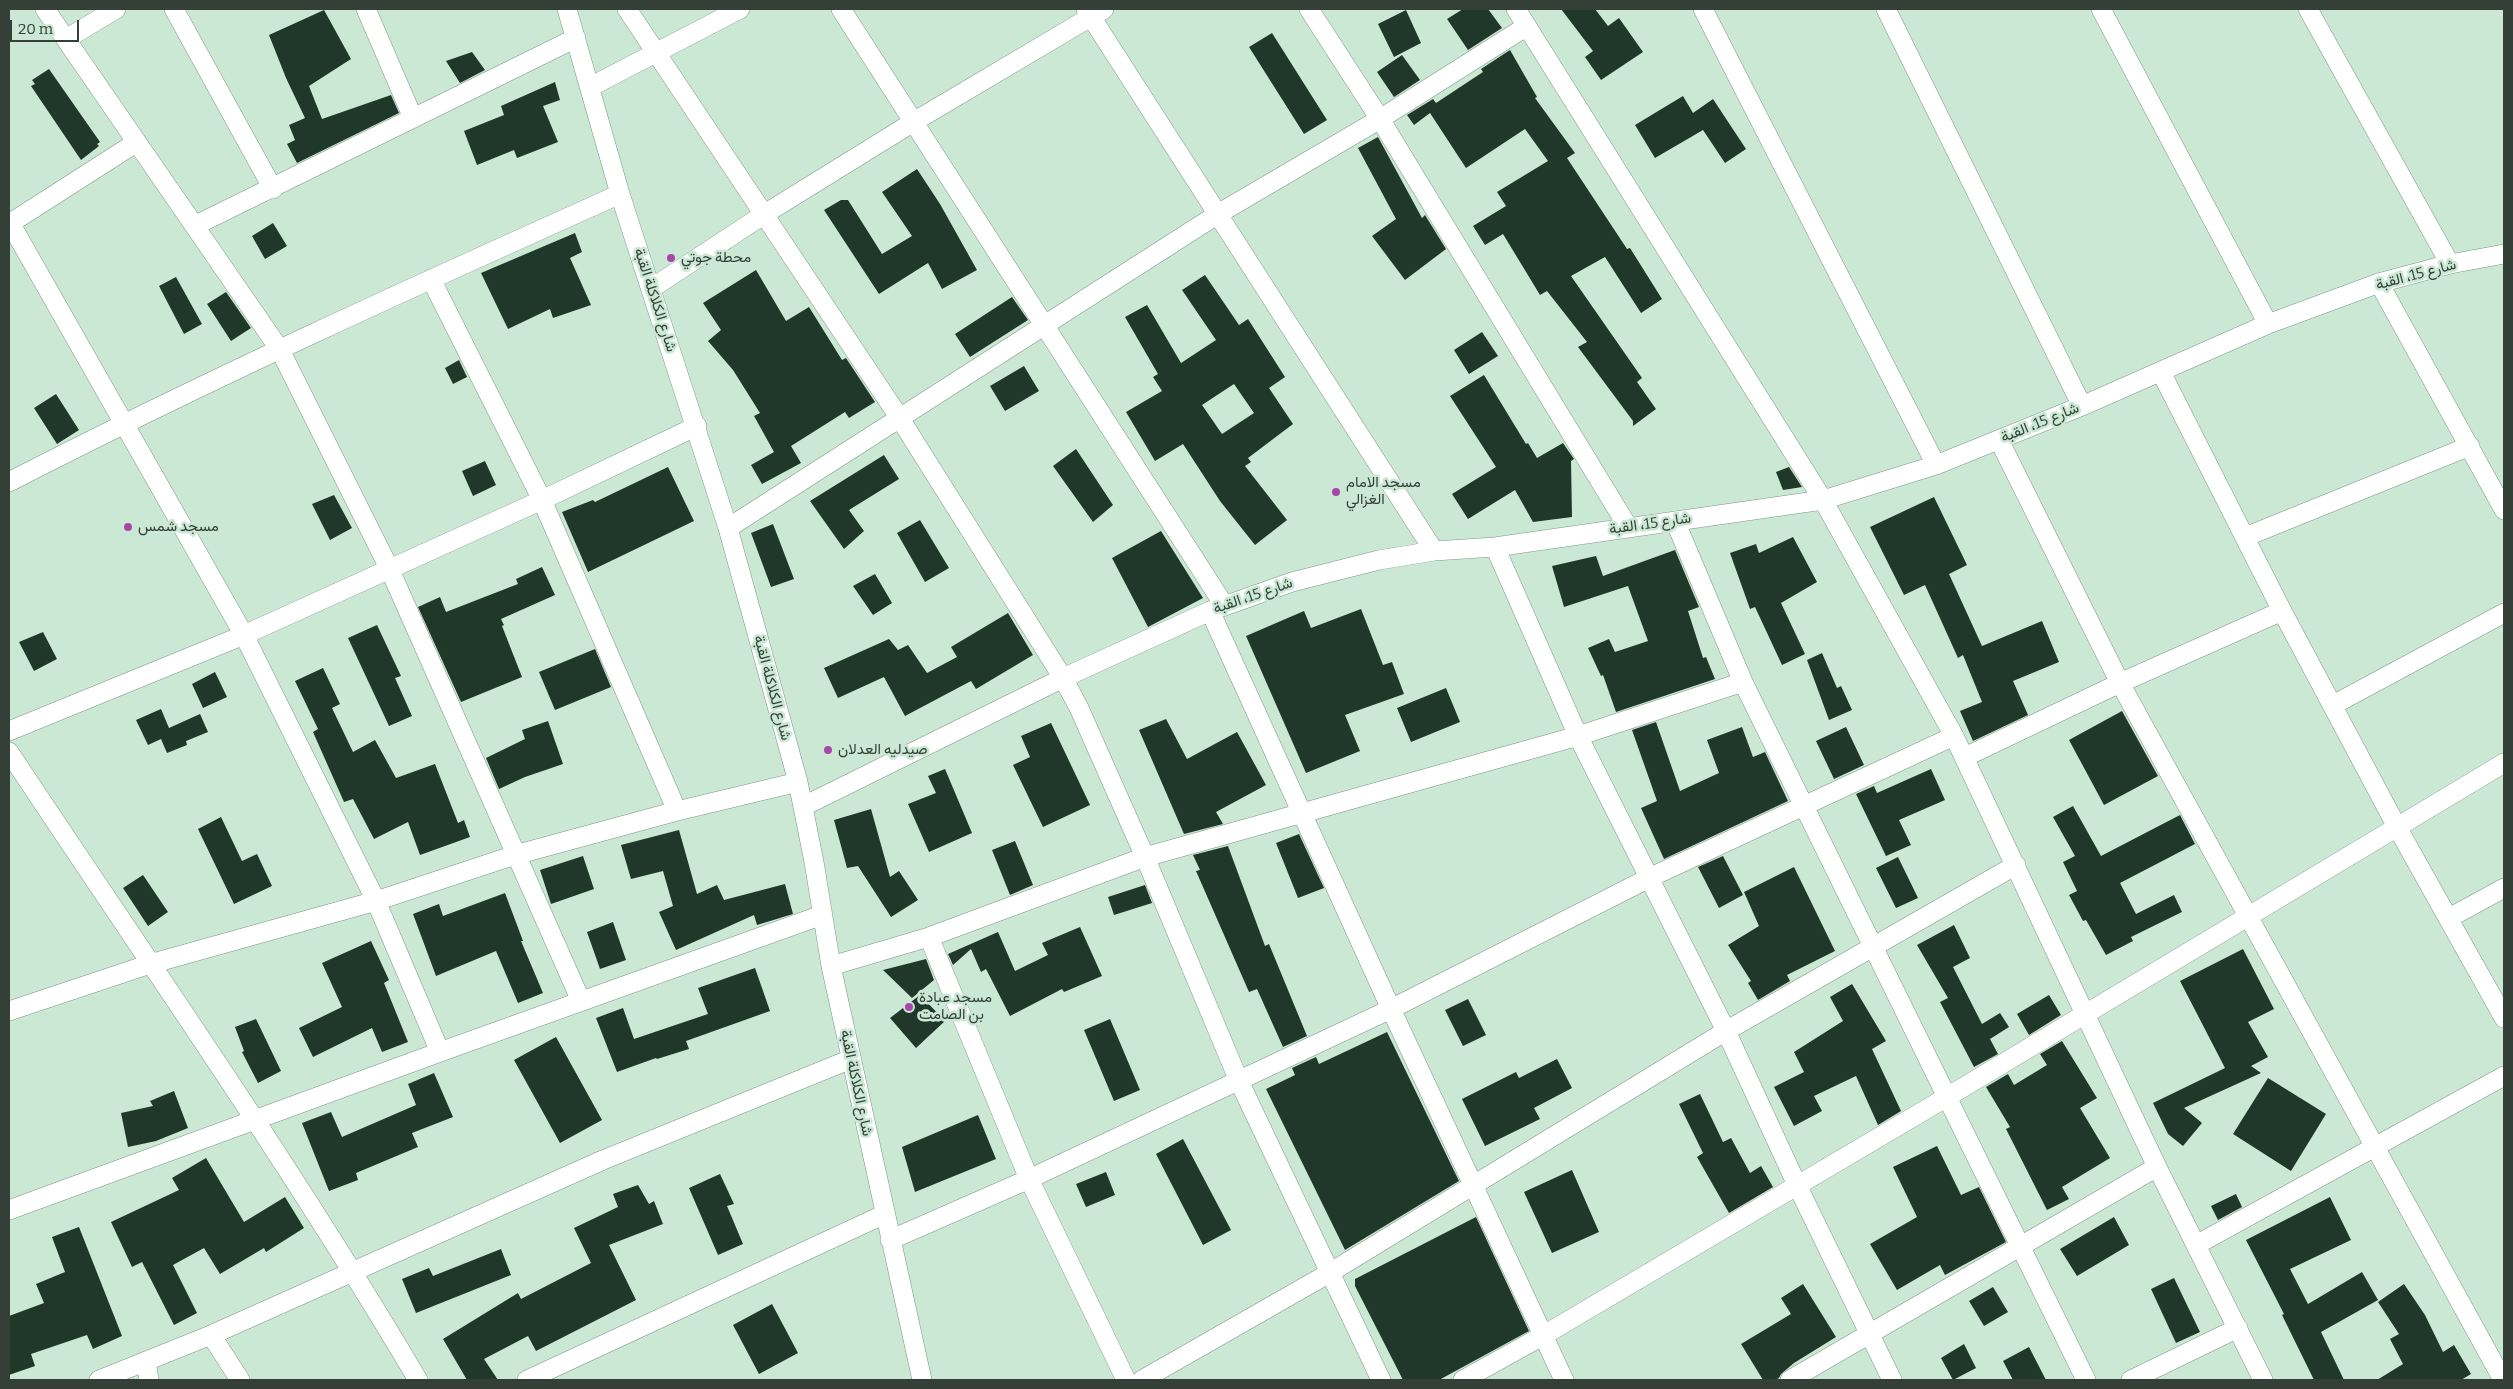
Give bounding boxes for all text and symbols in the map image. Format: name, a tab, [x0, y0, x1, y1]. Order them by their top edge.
scale bar	[12, 10, 81, 42]
text: 20 m	[18, 20, 53, 38]
street label: شارع الكلاكلة القبة	[630, 246, 680, 354]
place label: محطة جوتي	[681, 249, 751, 267]
marker: محطة جوتي	[665, 252, 677, 264]
street label: شارع 15، القبة	[2374, 256, 2458, 294]
street label: شارع 15، القبة	[1998, 399, 2082, 447]
place label: مسجد الامام الغزالي	[1346, 474, 1421, 509]
marker: مسجد الامام الغزالي	[1330, 486, 1342, 498]
street label: شارع 15، القبة	[1608, 509, 1692, 539]
place label: مسجد شمس	[138, 518, 219, 536]
marker: مسجد شمس	[122, 521, 134, 533]
street label: شارع 15، القبة	[1211, 574, 1295, 618]
street label: شارع الكلاكلة القبة	[749, 633, 795, 743]
place label: صيدليه العدلان	[838, 741, 928, 759]
marker: صيدليه العدلان	[822, 744, 834, 756]
place label: مسجد عبادة بن الصامت	[919, 989, 992, 1024]
marker: مسجد عبادة بن الصامت	[903, 1001, 915, 1013]
street label: شارع الكلاكلة القبة	[836, 1028, 876, 1138]

